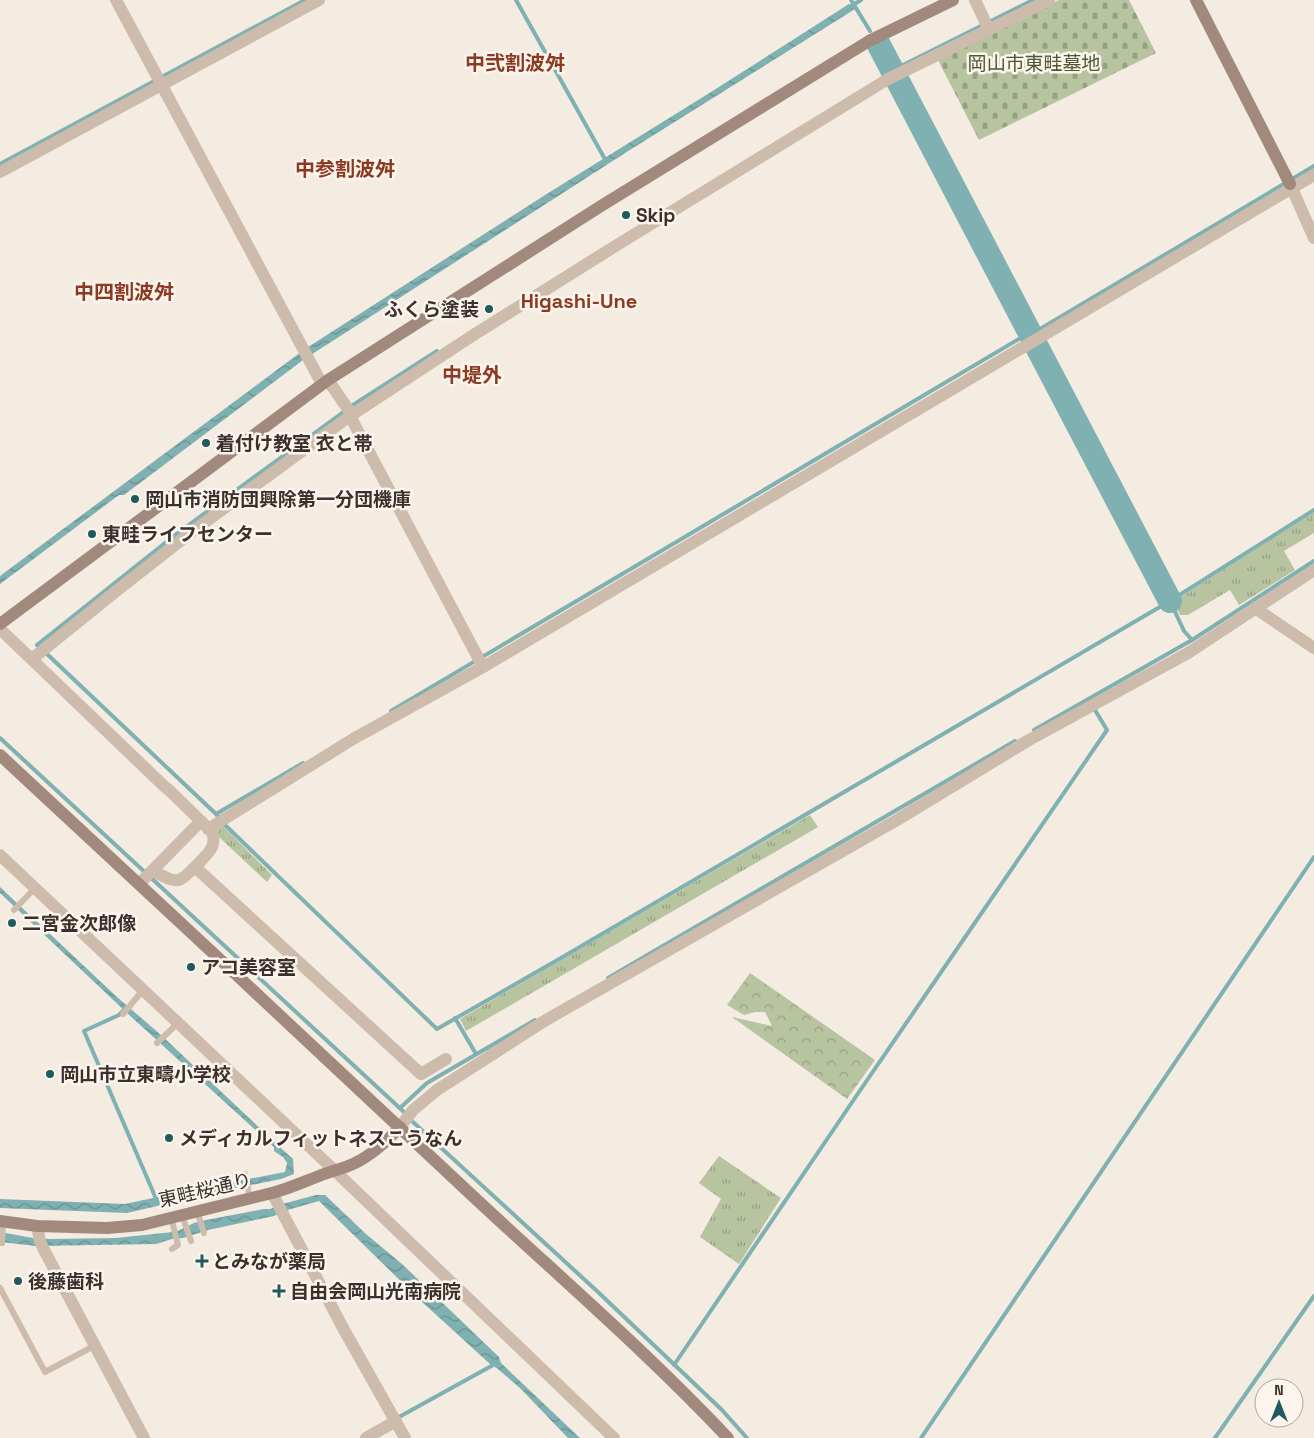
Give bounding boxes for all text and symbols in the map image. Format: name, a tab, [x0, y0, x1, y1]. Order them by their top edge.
district label: 中弐割波舛	[465, 50, 565, 76]
park label: 岡山市東畦墓地	[967, 51, 1101, 76]
district label: 中参割波舛	[295, 156, 395, 182]
place label: Skip	[636, 203, 675, 228]
marker: Skip	[620, 209, 632, 221]
district label: 中四割波舛	[74, 279, 174, 305]
district label: Higashi-Une	[521, 288, 637, 314]
place label: ふくら塗装	[384, 297, 479, 322]
marker: ふくら塗装	[483, 303, 495, 315]
district label: 中堤外	[442, 362, 502, 388]
place label: 着付け教室 衣と帯	[216, 431, 373, 456]
marker: 着付け教室 衣と帯	[200, 437, 212, 449]
place label: 岡山市消防団興除第一分団機庫	[145, 487, 411, 512]
marker: 岡山市消防団興除第一分団機庫	[129, 493, 141, 505]
place label: 東畦ライフセンター	[102, 522, 273, 547]
marker: 東畦ライフセンター	[86, 528, 98, 540]
place label: 二宮金次郎像	[22, 911, 136, 936]
marker: 二宮金次郎像	[6, 917, 18, 929]
place label: アコ美容室	[201, 955, 296, 980]
marker: アコ美容室	[185, 961, 197, 973]
place label: 岡山市立東疇小学校	[60, 1062, 231, 1087]
marker: 岡山市立東疇小学校	[44, 1068, 56, 1080]
place label: メディカルフィットネスこうなん	[179, 1126, 462, 1151]
marker: メディカルフィットネスこうなん	[163, 1132, 175, 1144]
street label: 東畦桜通り	[156, 1167, 254, 1213]
place label: とみなが薬局	[212, 1249, 326, 1274]
marker: とみなが薬局	[196, 1255, 208, 1267]
place label: 後藤歯科	[28, 1269, 104, 1294]
marker: 後藤歯科	[12, 1275, 24, 1287]
place label: 自由会岡山光南病院	[290, 1279, 461, 1304]
marker: 自由会岡山光南病院	[272, 1284, 286, 1298]
north arrow	[1254, 1378, 1304, 1428]
text: N	[1274, 1381, 1284, 1399]

